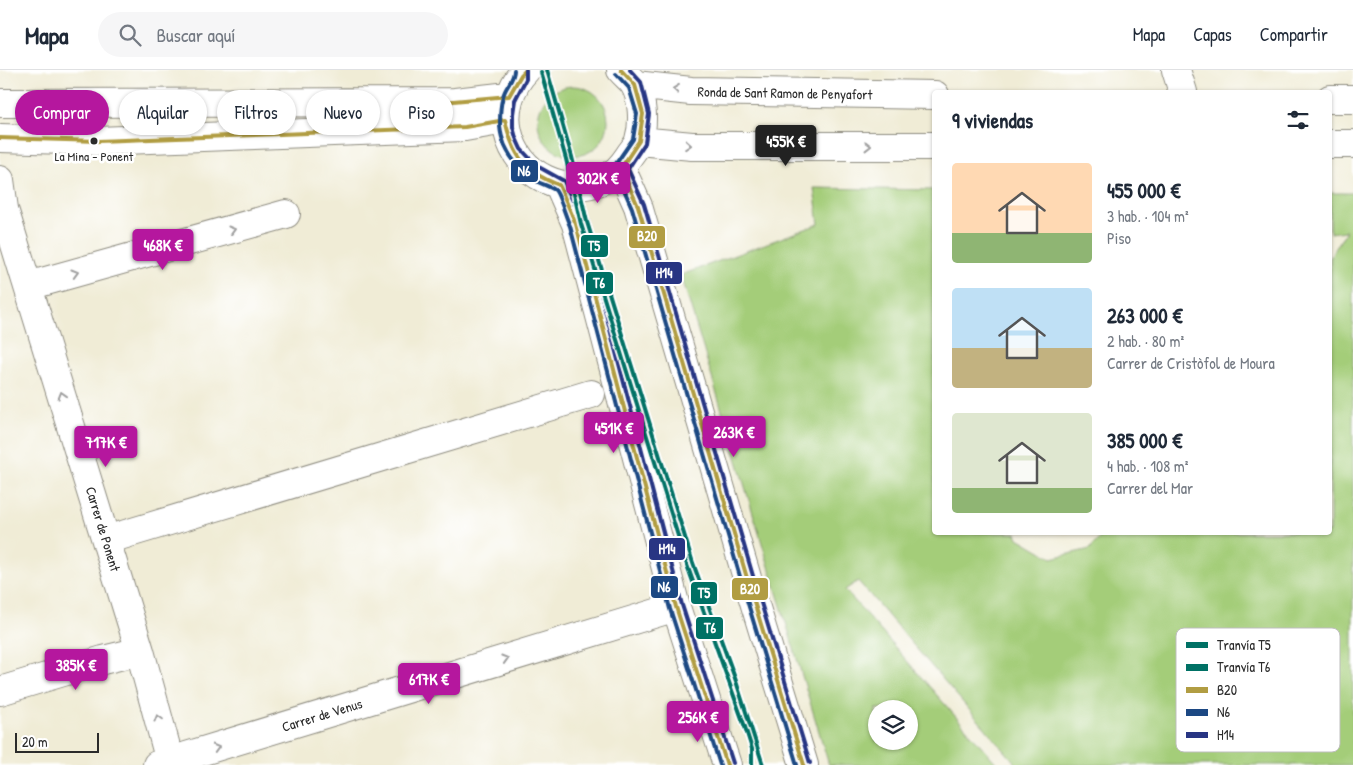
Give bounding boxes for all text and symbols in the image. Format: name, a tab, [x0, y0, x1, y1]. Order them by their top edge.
search box	[98, 12, 448, 57]
text: Mapa	[25, 19, 68, 51]
icon: search	[116, 21, 144, 49]
text: Buscar aquí	[156, 22, 236, 48]
text: Mapa	[1133, 22, 1165, 47]
text: Capas	[1193, 22, 1232, 47]
text: Compartir	[1260, 22, 1328, 47]
street label: Ronda de Sant Ramon de Penyafort	[697, 81, 873, 105]
one-way arrow	[672, 84, 680, 95]
chip: Comprar	[15, 90, 109, 135]
chip: Alquilar	[119, 90, 207, 135]
chip: Filtros	[217, 90, 296, 135]
chip: Nuevo	[306, 90, 380, 135]
chip: Piso	[390, 90, 453, 135]
text: 9 viviendas	[952, 106, 1033, 135]
icon: filters	[1284, 106, 1312, 134]
pin: 455K €	[745, 124, 827, 167]
text: 455K €	[766, 130, 806, 152]
marker: La Mina - Ponent	[89, 136, 99, 146]
one-way arrow	[684, 140, 692, 151]
one-way arrow	[864, 141, 872, 151]
place label: La Mina - Ponent	[55, 147, 134, 165]
line badge: N6	[510, 159, 539, 183]
text: N6	[517, 161, 531, 180]
pin: 302K €	[557, 162, 639, 204]
text: 302K €	[577, 167, 619, 189]
text: 455 000 €	[1107, 176, 1181, 205]
icon: home	[992, 183, 1052, 243]
text: 3 hab. · 104 m²	[1107, 205, 1189, 227]
one-way arrow	[227, 225, 235, 235]
line badge: B20	[628, 225, 666, 249]
text: B20	[637, 226, 658, 245]
text: Piso	[1107, 227, 1131, 249]
pin: 468K €	[122, 228, 204, 271]
text: 468K €	[143, 234, 183, 256]
line badge: T5	[580, 234, 609, 258]
text: T5	[587, 236, 600, 255]
line badge: H14	[645, 261, 683, 285]
text: H14	[656, 263, 673, 282]
one-way arrow	[70, 269, 79, 279]
line badge: T6	[585, 271, 614, 295]
text: T6	[592, 273, 605, 292]
text: 263 000 €	[1107, 301, 1183, 330]
icon: home	[992, 308, 1052, 368]
text: 2 hab. · 80 m²	[1107, 330, 1184, 352]
text: Carrer de Cristòfol de Moura	[1107, 352, 1275, 374]
one-way arrow	[57, 391, 67, 399]
pin: 451K €	[573, 412, 655, 454]
pin: 263K €	[693, 416, 775, 458]
text: 451K €	[595, 417, 633, 439]
text: 263K €	[714, 421, 754, 443]
pin: 717K €	[65, 426, 147, 468]
text: 385 000 €	[1107, 426, 1182, 455]
text: 717K €	[85, 431, 127, 453]
icon: home	[992, 433, 1052, 493]
text: 4 hab. · 108 m²	[1107, 455, 1188, 477]
text: Carrer del Mar	[1107, 477, 1193, 499]
street label: Carrer de Ponent	[82, 484, 125, 574]
line badge: H14	[648, 537, 686, 561]
text: H14	[659, 539, 676, 558]
line badge: N6	[650, 575, 679, 599]
text: N6	[657, 577, 671, 596]
line badge: B20	[731, 577, 769, 601]
text: B20	[740, 579, 761, 598]
line badge: T5	[690, 581, 718, 605]
text: T5	[697, 583, 710, 602]
line badge: T6	[695, 616, 724, 640]
text: T6	[703, 618, 716, 637]
legend	[1176, 628, 1340, 752]
text: Tranvía T5	[1217, 635, 1271, 654]
pin: 385K €	[35, 648, 117, 691]
text: 385K €	[56, 654, 96, 676]
one-way arrow	[501, 655, 509, 665]
text: Tranvía T6	[1217, 657, 1271, 676]
pin: 617K €	[388, 662, 470, 705]
text: 617K €	[409, 668, 449, 690]
text: B20	[1217, 680, 1237, 699]
street label: Carrer de Venus	[279, 693, 364, 736]
pin: 256K €	[657, 700, 739, 743]
map controls	[868, 700, 918, 750]
button: layers	[868, 700, 918, 750]
text: N6	[1217, 702, 1230, 721]
text: 256K €	[678, 706, 718, 728]
one-way arrow	[153, 713, 164, 722]
text: H14	[1217, 725, 1234, 744]
scale bar	[15, 730, 99, 753]
text: 20 m	[22, 732, 48, 751]
one-way arrow	[211, 743, 220, 753]

